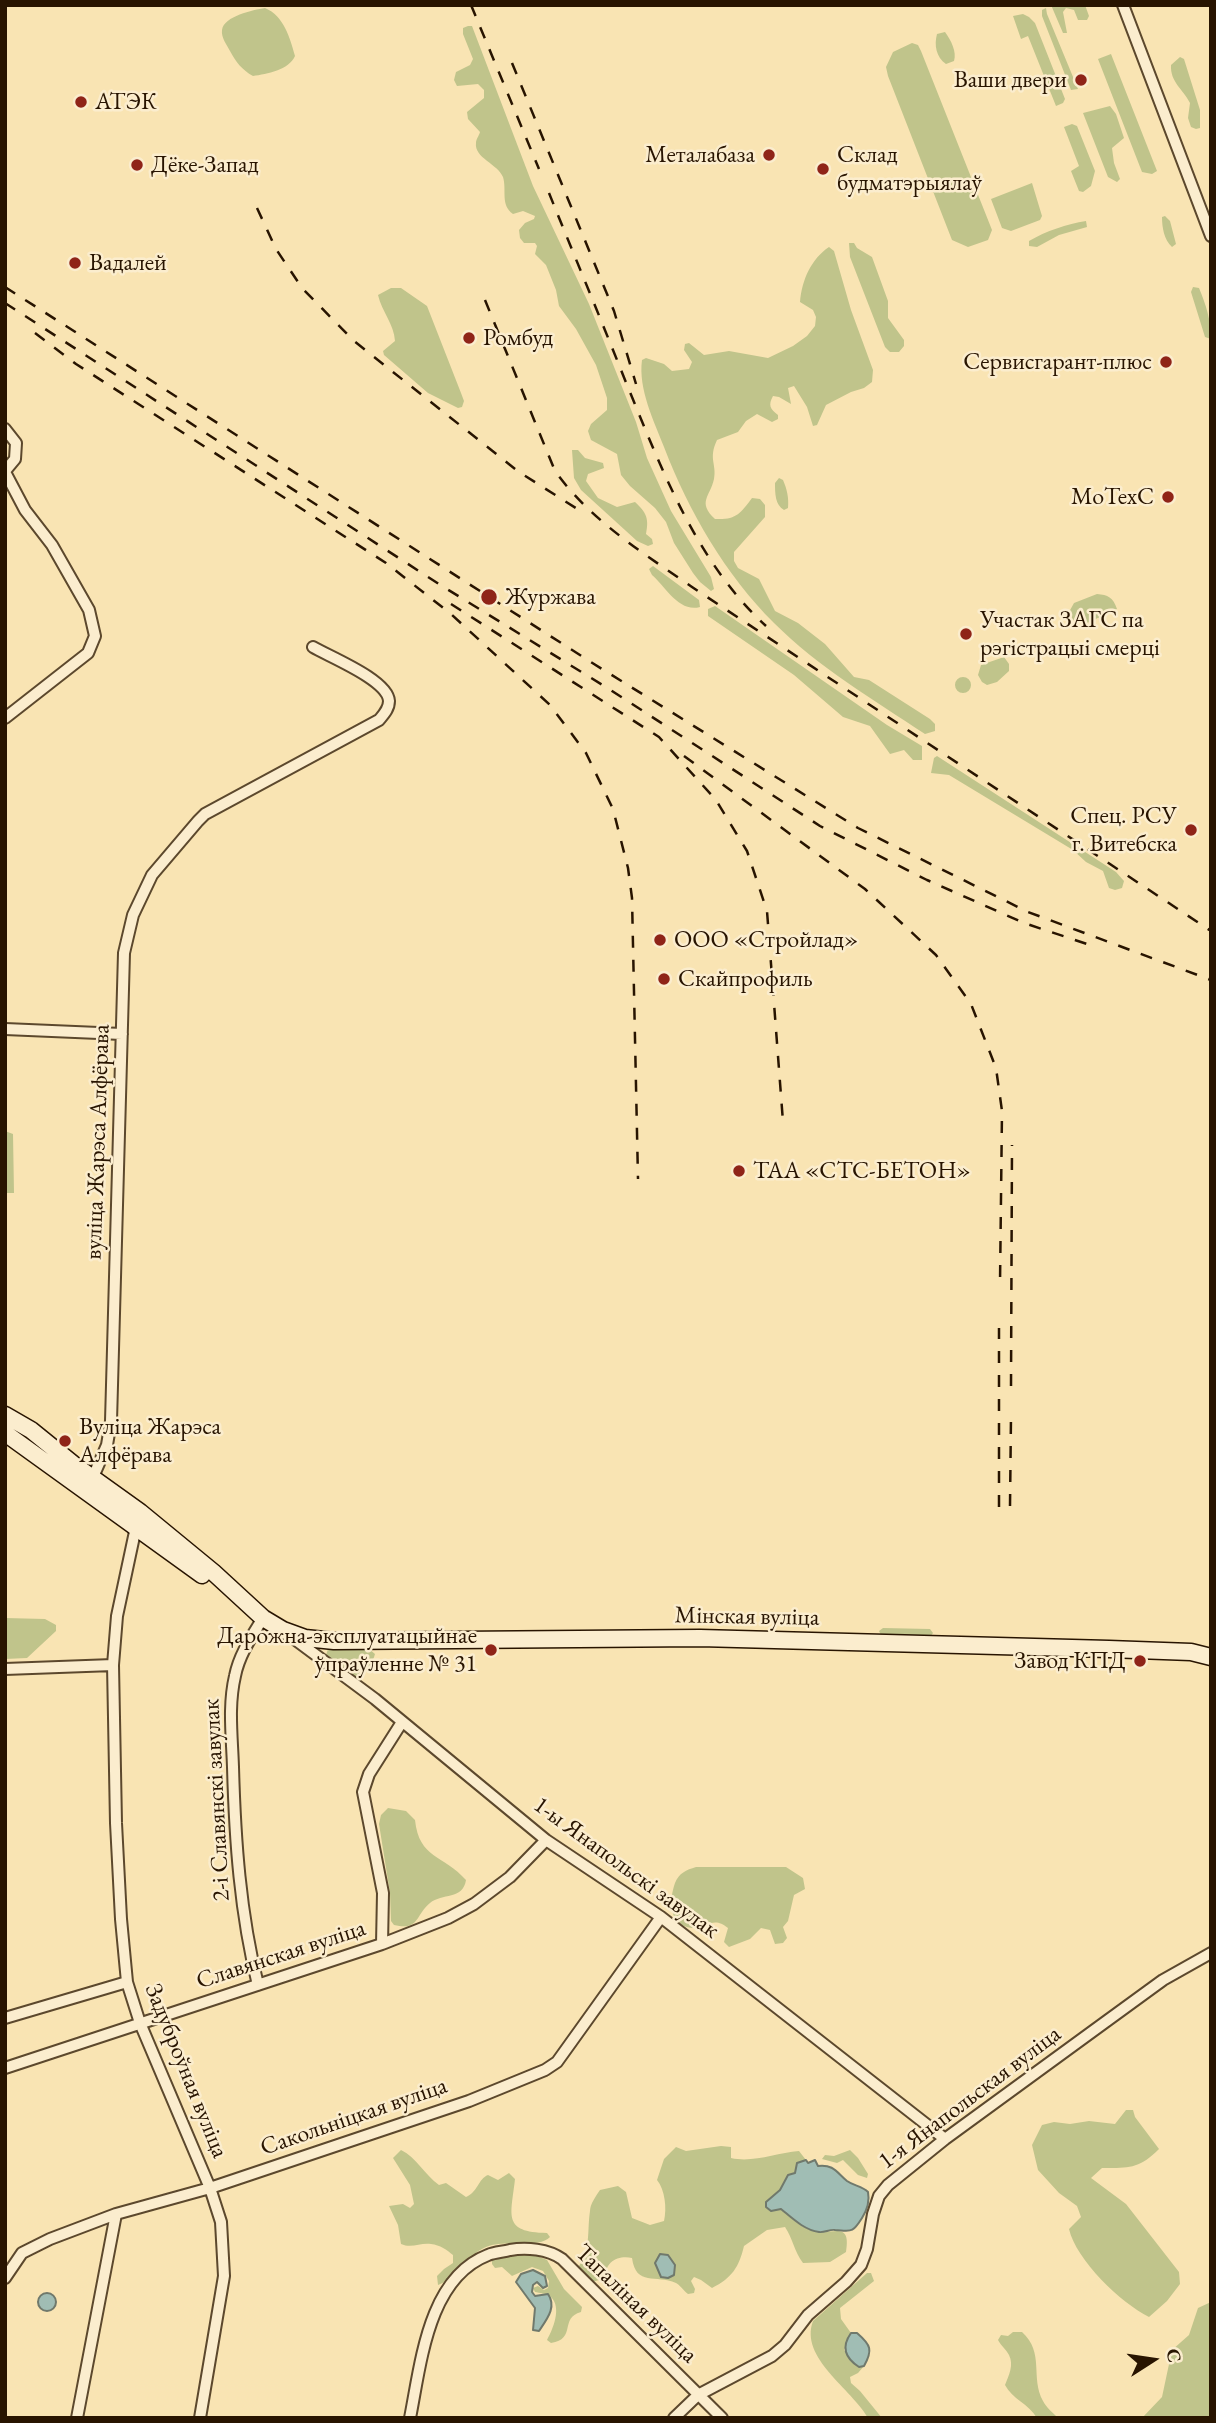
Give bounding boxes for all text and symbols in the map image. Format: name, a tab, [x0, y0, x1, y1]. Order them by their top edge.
place label: Ваши двери	[954, 66, 1067, 94]
marker: Ваши двери	[1073, 72, 1089, 88]
place label: АТЭК	[95, 88, 157, 116]
marker: АТЭК	[73, 94, 89, 110]
place label: Металабаза	[645, 141, 755, 169]
place label: Склад будматэрыялаў	[837, 141, 982, 197]
marker: Металабаза	[761, 147, 777, 163]
place label: Дёке-Запад	[151, 151, 259, 179]
marker: Дёке-Запад	[129, 157, 145, 173]
marker: Склад будматэрыялаў	[815, 161, 831, 177]
place label: Вадалей	[89, 249, 167, 277]
marker: Вадалей	[67, 255, 83, 271]
place label: Ромбуд	[483, 324, 553, 352]
marker: Ромбуд	[461, 330, 477, 346]
place label: Сервисгарант-плюс	[963, 348, 1152, 376]
marker: Сервисгарант-плюс	[1158, 354, 1174, 370]
place label: MoTexC	[1071, 483, 1154, 511]
marker: MoTexC	[1160, 489, 1176, 505]
place label: Журжава	[505, 583, 596, 611]
marker: Журжава	[479, 587, 499, 607]
place label: Участак ЗАГС па рэгістрацыі смерці	[980, 606, 1160, 662]
marker: Участак ЗАГС па рэгістрацыі смерці	[958, 626, 974, 642]
place label: Спец. РСУ г. Витебска	[1070, 802, 1177, 858]
marker: Спец. РСУ г. Витебска	[1183, 822, 1199, 838]
place label: ООО «Стройлад»	[674, 926, 858, 954]
marker: ООО «Стройлад»	[652, 932, 668, 948]
place label: Скайпрофиль	[678, 965, 813, 993]
marker: Скайпрофиль	[656, 971, 672, 987]
street label: вуліца Жарэса Алфёрава	[79, 1024, 117, 1260]
place label: ТАА «СТС-БЕТОН»	[753, 1157, 971, 1185]
marker: ТАА «СТС-БЕТОН»	[731, 1163, 747, 1179]
place label: Вуліца Жарэса Алфёрава	[79, 1413, 221, 1469]
marker: Вуліца Жарэса Алфёрава	[57, 1433, 73, 1449]
street label: Мінская вуліца	[674, 1601, 820, 1633]
place label: Дарожна-эксплуатацыйнае ўпраўленне № 31	[217, 1622, 477, 1678]
marker: Дарожна-эксплуатацыйнае ўпраўленне № 31	[483, 1642, 499, 1658]
place label: Завод КПД	[1014, 1647, 1126, 1675]
marker: Завод КПД	[1132, 1653, 1148, 1669]
street label: 2-і Славянскі завулак	[197, 1698, 237, 1902]
street label: 1-ы Янапольскі завулак	[527, 1791, 725, 1945]
street label: Славянская вуліца	[193, 1914, 369, 1996]
street label: Задуброўная вуліца	[138, 1980, 234, 2162]
street label: 1-я Янапольская вуліца	[873, 2020, 1067, 2176]
street label: Сакольніцкая вуліца	[257, 2072, 451, 2162]
street label: Тапаліная вуліца	[569, 2238, 703, 2370]
north arrow	[1118, 2325, 1188, 2395]
text: С	[1160, 2346, 1188, 2365]

